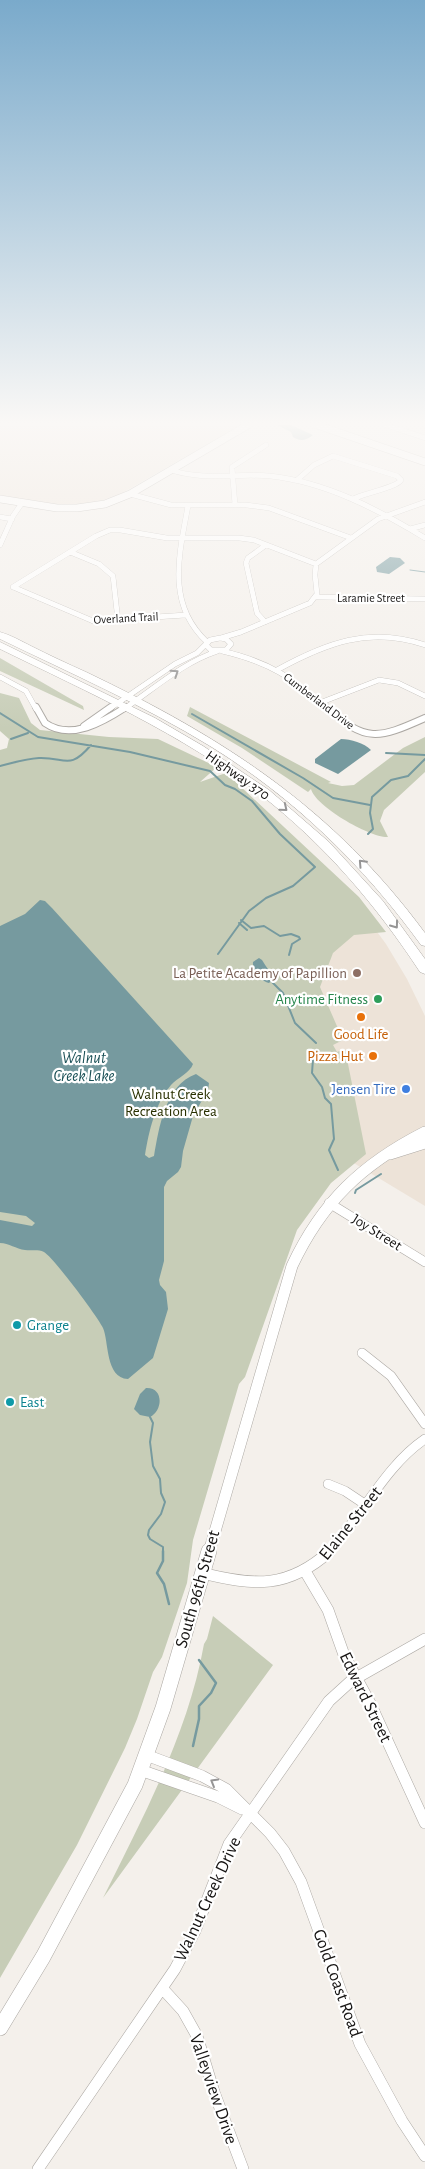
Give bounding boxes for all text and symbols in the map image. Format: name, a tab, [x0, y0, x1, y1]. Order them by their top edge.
street label: Laramie Street	[337, 592, 405, 604]
street label: Overland Trail	[93, 610, 159, 626]
one-way arrow	[170, 670, 179, 680]
street label: Cumberland Drive	[281, 671, 357, 731]
street label: Highway 370	[203, 748, 273, 803]
one-way arrow	[278, 802, 287, 811]
one-way arrow	[359, 860, 368, 869]
one-way arrow	[390, 919, 398, 928]
place label: La Petite Academy of Papillion	[173, 966, 347, 981]
marker: La Petite Academy of Papillion	[351, 967, 363, 979]
place label: Anytime Fitness	[275, 992, 368, 1007]
marker: Anytime Fitness	[372, 993, 384, 1005]
marker: Good Life	[355, 1011, 367, 1023]
place label: Good Life	[334, 1027, 388, 1042]
place label: Pizza Hut	[307, 1049, 363, 1064]
water label: Walnut Creek Lake	[53, 1050, 115, 1084]
marker: Pizza Hut	[367, 1050, 379, 1062]
place label: Jensen Tire	[332, 1082, 396, 1097]
marker: Jensen Tire	[400, 1083, 412, 1095]
park label: Walnut Creek Recreation Area	[125, 1087, 217, 1119]
street label: Joy Street	[349, 1211, 405, 1254]
place label: Grange	[27, 1318, 69, 1333]
marker: Grange	[11, 1319, 23, 1331]
place label: East	[20, 1395, 44, 1410]
marker: East	[4, 1396, 16, 1408]
street label: Elaine Street	[316, 1483, 386, 1564]
street label: South 96th Street	[173, 1528, 223, 1650]
street label: Edward Street	[336, 1649, 395, 1746]
one-way arrow	[210, 1778, 219, 1788]
street label: Walnut Creek Drive	[171, 1834, 245, 1964]
street label: Gold Coast Road	[309, 1927, 365, 2040]
street label: Valleyview Drive	[186, 2032, 240, 2147]

